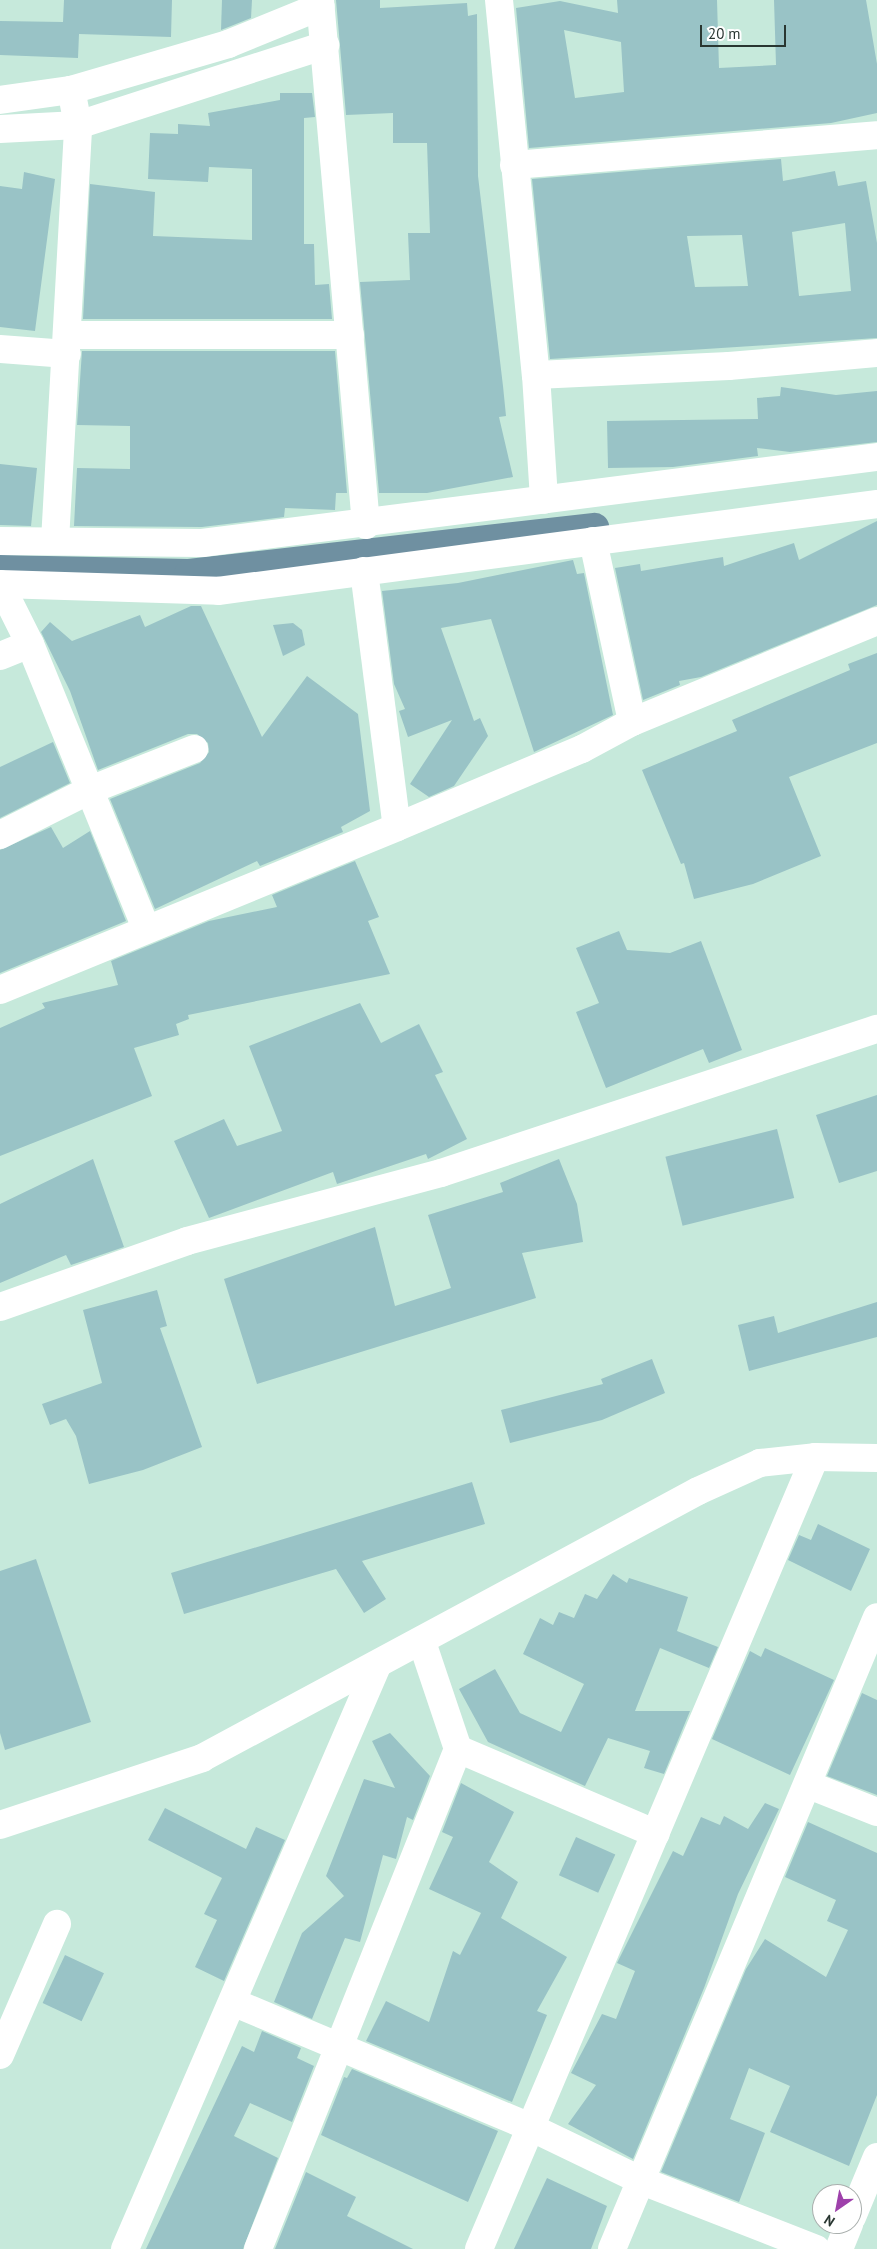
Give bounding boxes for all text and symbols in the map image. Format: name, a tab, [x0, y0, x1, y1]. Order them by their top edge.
scale bar	[702, 15, 788, 47]
text: 20 m	[708, 24, 741, 43]
north arrow	[812, 2184, 862, 2234]
text: N	[821, 2211, 838, 2231]

